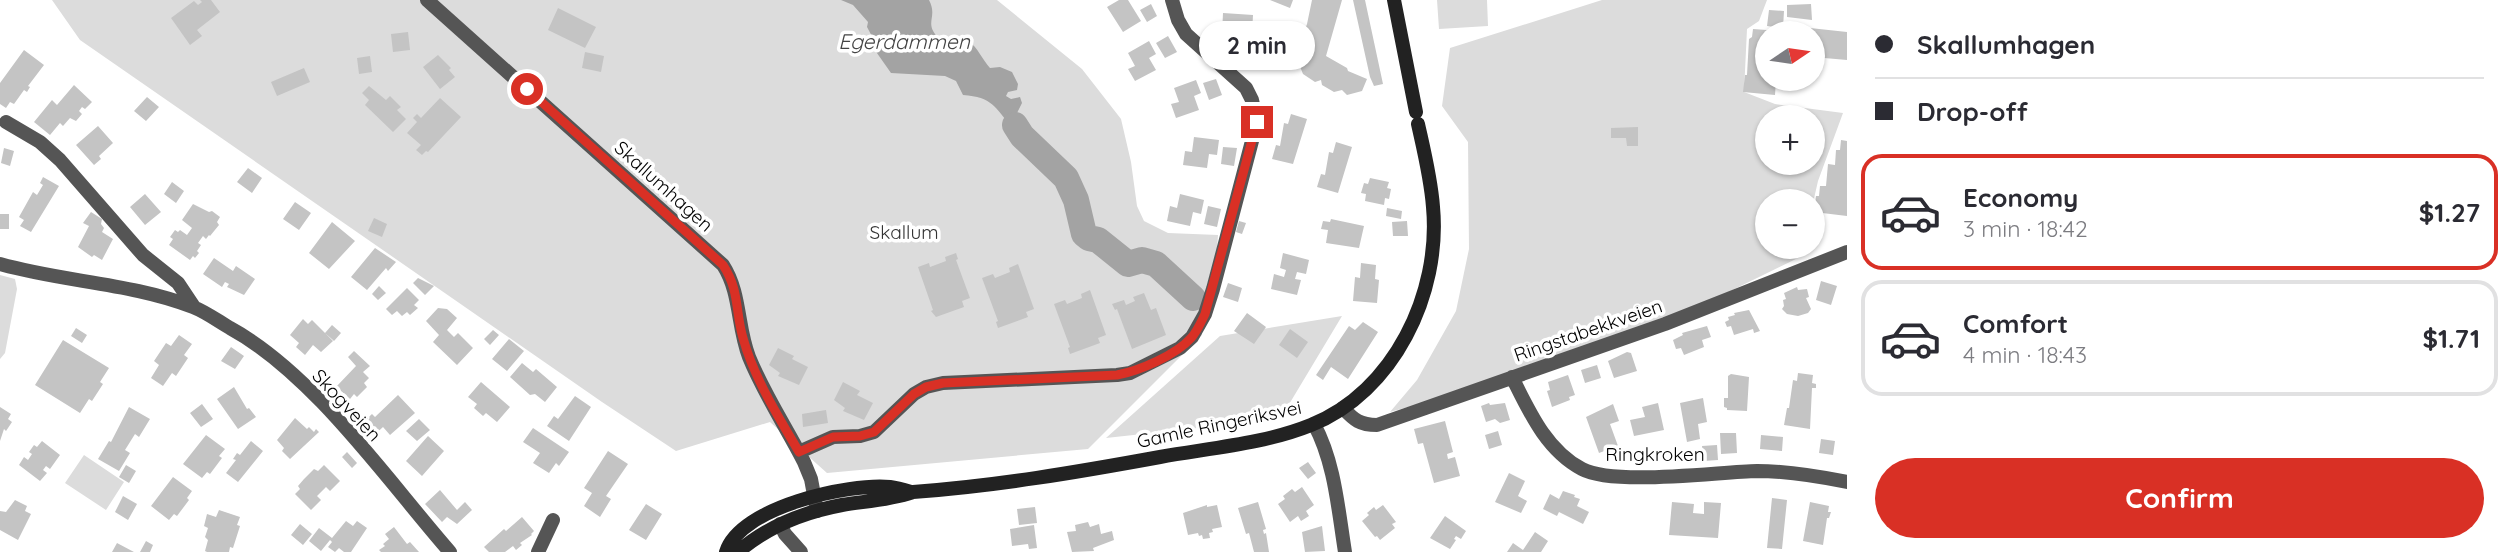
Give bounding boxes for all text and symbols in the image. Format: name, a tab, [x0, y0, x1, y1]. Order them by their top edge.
callout: 2 min	[1199, 20, 1315, 69]
north arrow	[1755, 21, 1825, 91]
map controls	[1755, 21, 1825, 259]
water label: Egerdammen	[838, 28, 971, 54]
text: Skallumhagen	[1917, 28, 2095, 61]
text: 2 min	[1227, 31, 1287, 60]
route start	[511, 73, 543, 105]
text: Drop-off	[1917, 95, 2028, 128]
button: +	[1755, 105, 1825, 175]
route end	[1241, 106, 1273, 138]
street label: Skallumhagen	[610, 135, 718, 237]
icon: car	[1879, 181, 1942, 244]
text: Economy	[1963, 181, 2078, 214]
button: −	[1755, 189, 1825, 259]
text: $1.27	[2419, 196, 2480, 229]
text: 3 min · 18:42	[1963, 214, 2088, 243]
park label: Skallum	[869, 220, 939, 244]
street label: Ringstabekkveien	[1511, 293, 1665, 367]
icon: car	[1879, 307, 1942, 370]
text: Comfort	[1963, 307, 2068, 340]
text: $1.71	[2422, 322, 2480, 355]
text: 4 min · 18:43	[1963, 340, 2087, 369]
street label: Skogveien	[307, 364, 387, 446]
street label: Gamle Ringeriksvei	[1135, 395, 1303, 453]
street label: Ringkroken	[1605, 442, 1705, 466]
button: Confirm	[1875, 458, 2484, 538]

